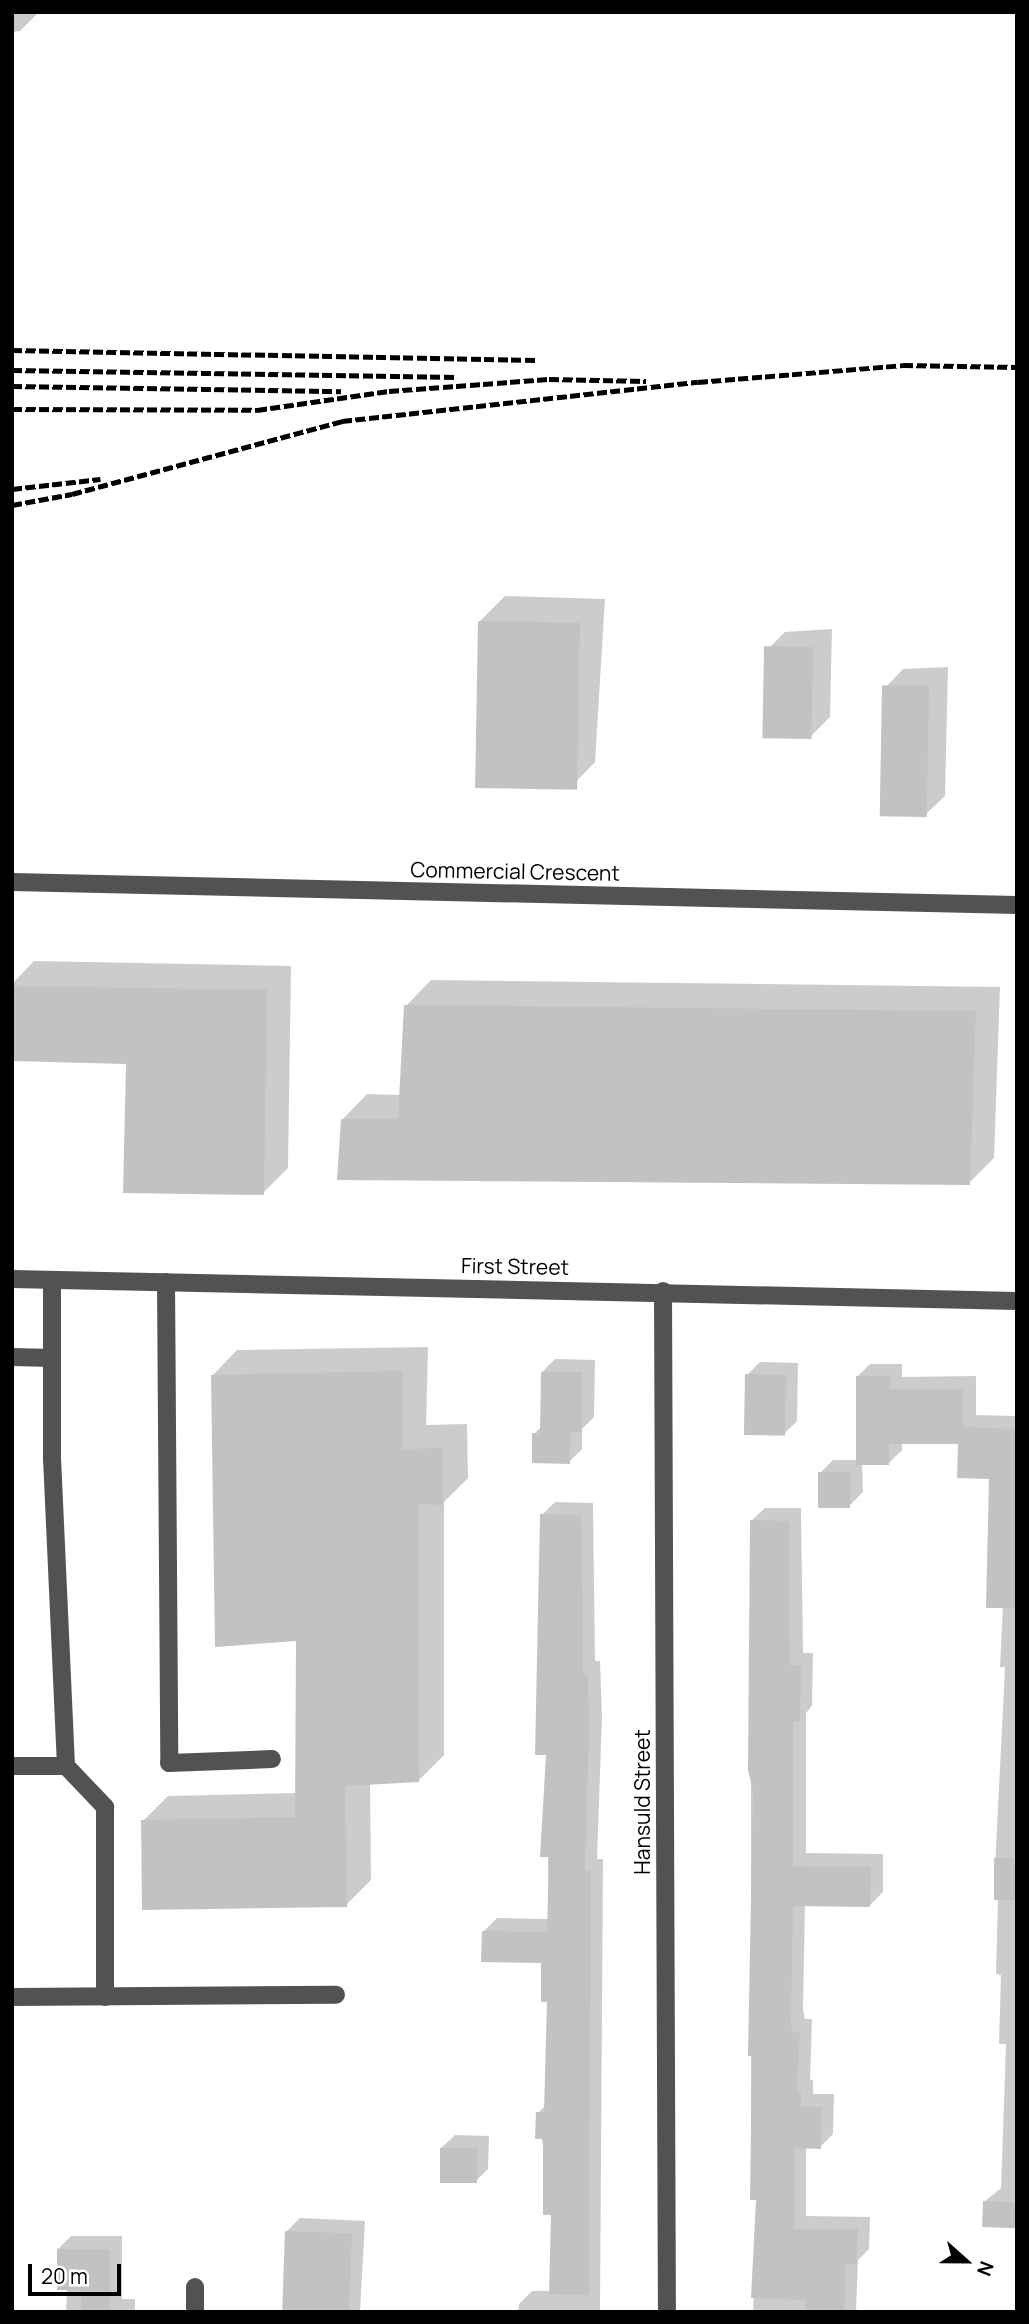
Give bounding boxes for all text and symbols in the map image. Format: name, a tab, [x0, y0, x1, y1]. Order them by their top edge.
street label: Commercial Crescent	[410, 857, 620, 885]
street label: First Street	[461, 1252, 569, 1280]
street label: Hansuld Street	[629, 1729, 655, 1875]
north arrow	[931, 2226, 1001, 2296]
scale bar	[32, 2250, 124, 2294]
text: N	[971, 2257, 1000, 2280]
text: 20 m	[41, 2262, 88, 2290]

